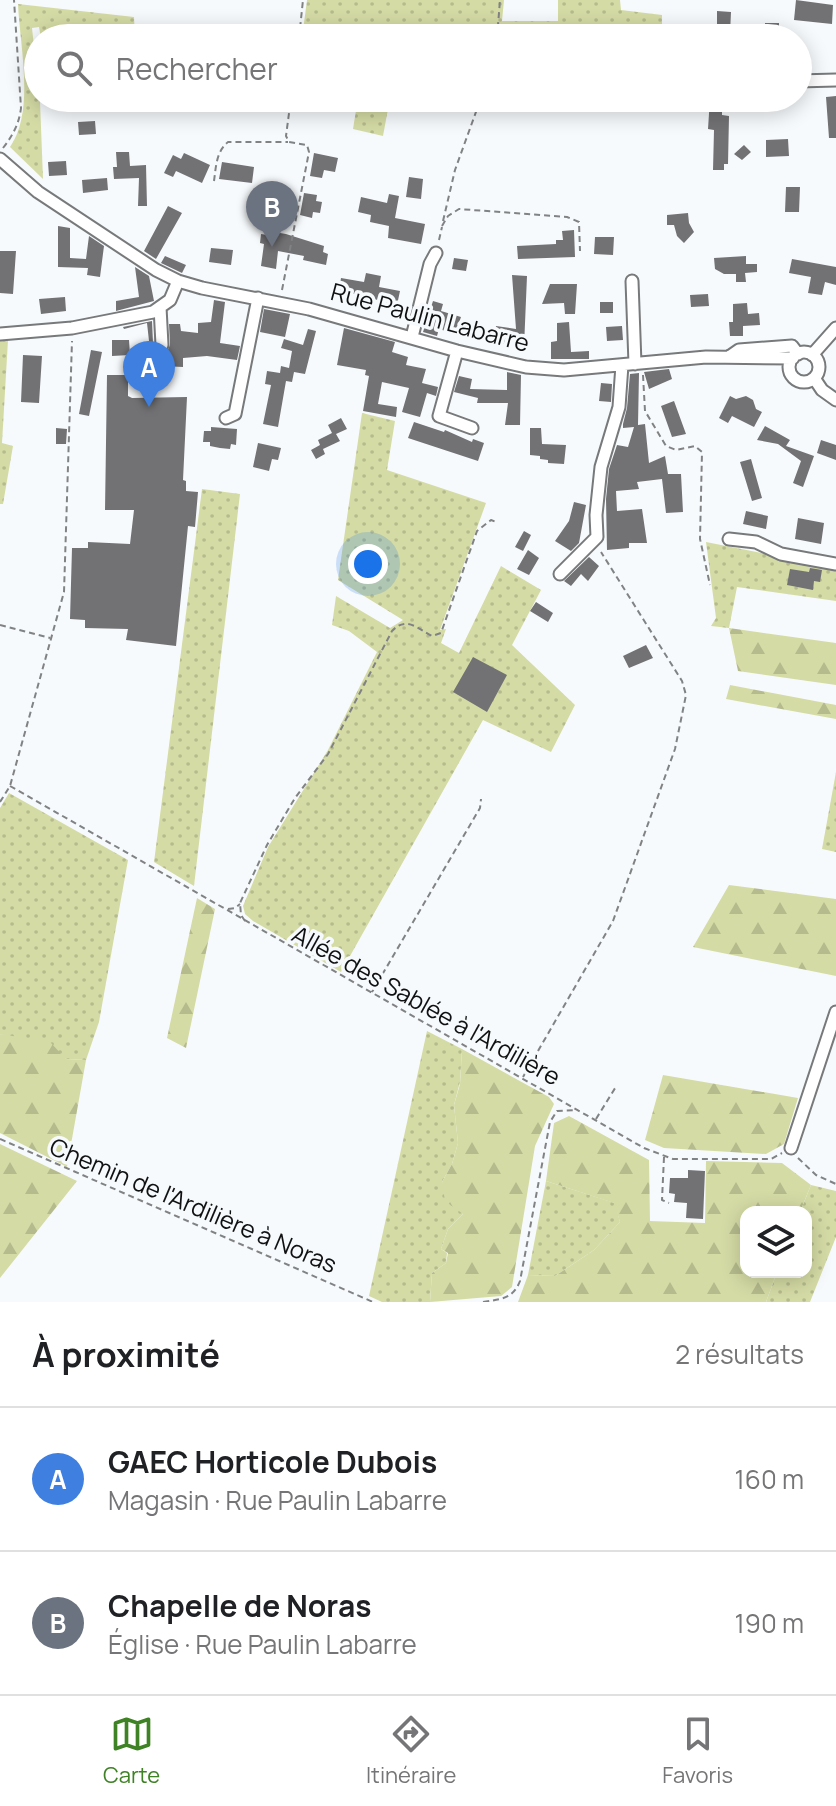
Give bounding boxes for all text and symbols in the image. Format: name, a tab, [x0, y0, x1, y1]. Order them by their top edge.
search box	[24, 24, 812, 112]
icon: search	[52, 46, 96, 90]
text: Rechercher	[116, 48, 278, 89]
pin: B	[246, 181, 298, 247]
street label: Rue Paulin Labarre	[327, 274, 533, 359]
pin: A	[123, 341, 175, 407]
your location	[348, 544, 388, 584]
street label: Allée des Sablée à l'Ardilière	[287, 917, 567, 1092]
street label: Chemin de l'Ardilière à Noras	[45, 1129, 342, 1280]
map controls	[740, 1206, 812, 1278]
button: layers	[740, 1206, 812, 1278]
text: À proximité	[32, 1331, 220, 1377]
text: 2 résultats	[675, 1336, 804, 1372]
text: GAEC Horticole Dubois	[108, 1441, 437, 1482]
text: A	[49, 1461, 67, 1497]
text: 160 m	[735, 1461, 804, 1497]
text: Magasin · Rue Paulin Labarre	[108, 1482, 447, 1518]
text: Chapelle de Noras	[108, 1585, 371, 1626]
text: B	[50, 1605, 66, 1641]
text: 190 m	[735, 1605, 804, 1641]
text: Église · Rue Paulin Labarre	[108, 1626, 417, 1662]
tab: Carte	[103, 1712, 160, 1790]
tab: Itinéraire	[366, 1712, 456, 1790]
tab: Favoris	[662, 1712, 733, 1790]

